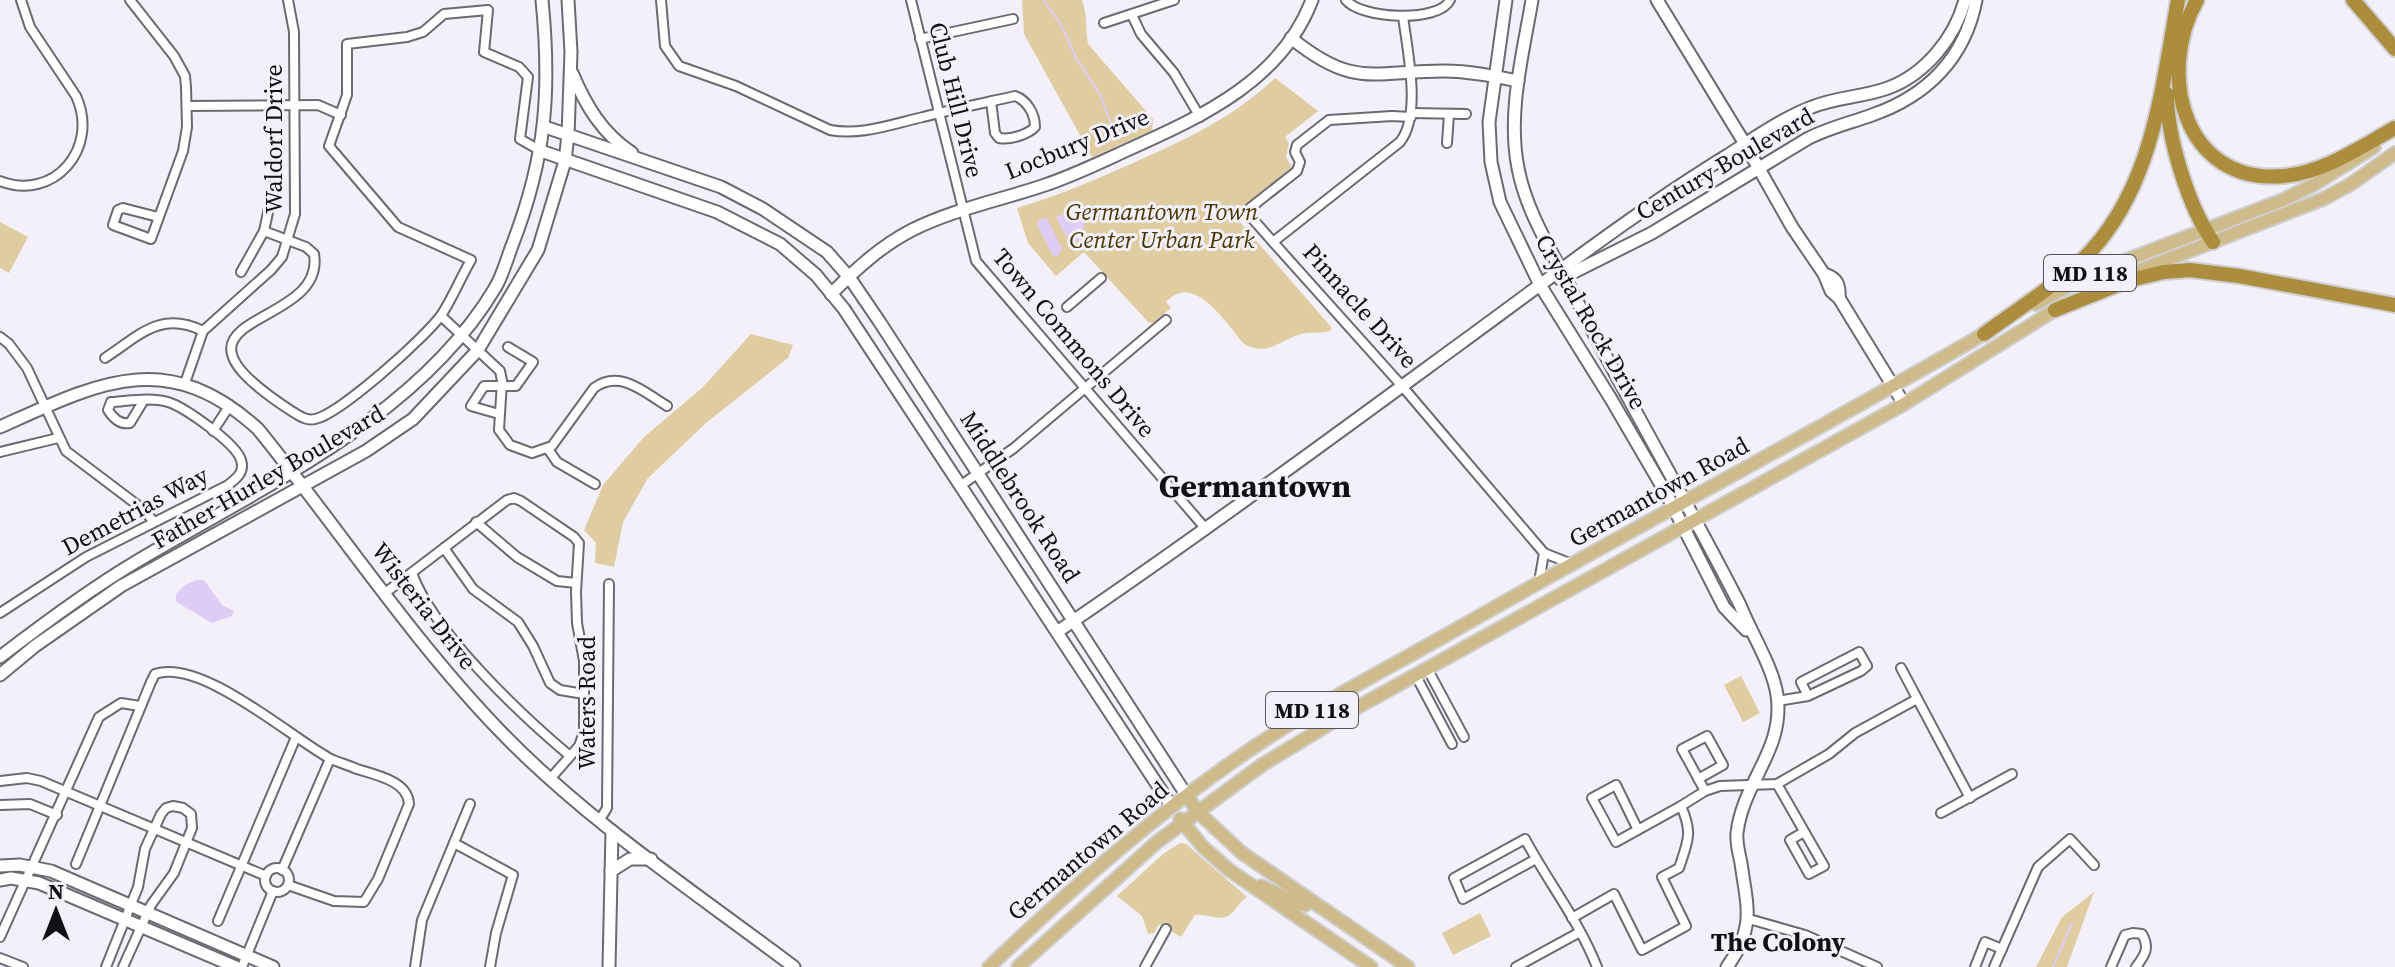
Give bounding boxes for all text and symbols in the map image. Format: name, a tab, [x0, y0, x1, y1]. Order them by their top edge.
street label: Club Hill Drive	[921, 19, 992, 181]
street label: Waldorf Drive	[257, 64, 290, 214]
street label: Century Boulevard	[1630, 99, 1820, 228]
street label: Locbury Drive	[1000, 100, 1154, 187]
park label: Germantown Town Center Urban Park	[1066, 195, 1259, 256]
street label: Crystal Rock Drive	[1528, 228, 1655, 415]
street label: Pinnacle Drive	[1296, 236, 1425, 375]
street label: Town Commons Drive	[985, 241, 1163, 444]
road number: MD 118	[2044, 255, 2136, 291]
street label: Father Hurley Boulevard	[146, 396, 390, 557]
street label: Middlebrook Road	[953, 405, 1088, 589]
street label: Germantown Road	[1563, 428, 1755, 555]
street label: Demetrias Way	[56, 458, 214, 563]
district label: Germantown	[1159, 464, 1352, 508]
street label: Wisteria Drive	[364, 535, 485, 676]
street label: Waters Road	[570, 636, 603, 770]
road number: MD 118	[1266, 692, 1358, 728]
street label: Germantown Road	[1000, 773, 1175, 928]
north arrow	[16, 871, 96, 951]
text: N	[48, 876, 64, 906]
district label: The Colony	[1711, 924, 1845, 960]

